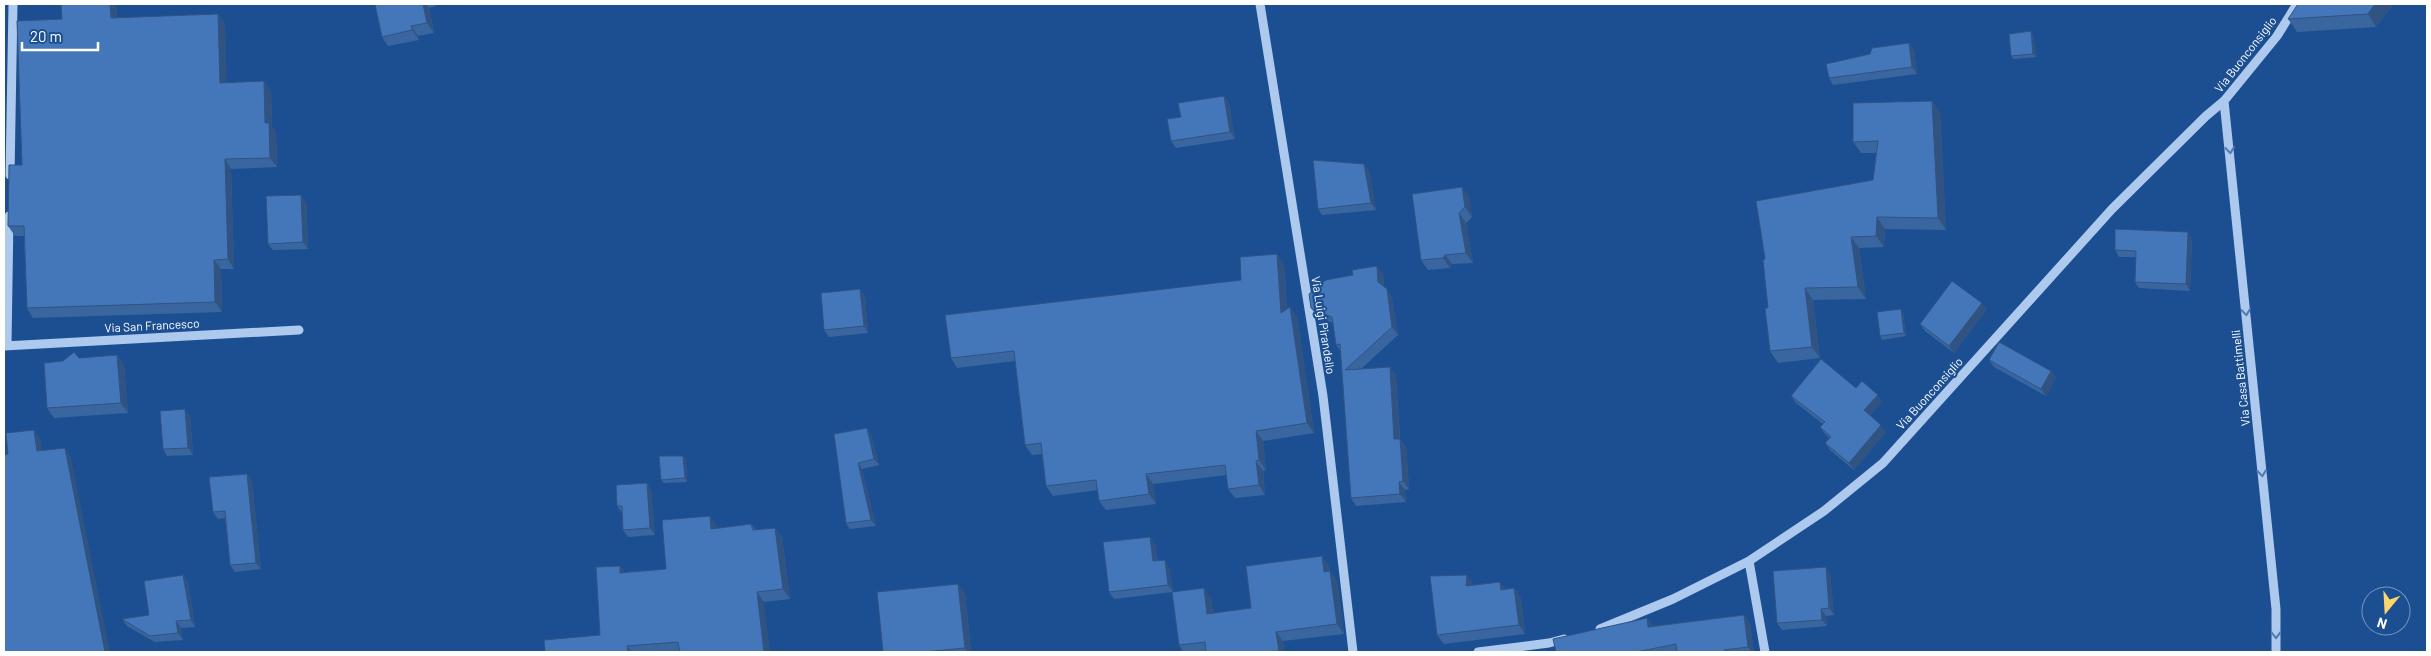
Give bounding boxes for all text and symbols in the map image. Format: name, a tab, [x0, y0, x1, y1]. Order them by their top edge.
street label: Via Buonconsiglio	[2211, 13, 2279, 95]
scale bar	[22, 20, 99, 52]
text: 20 m	[30, 27, 62, 45]
one-way arrow	[2224, 146, 2235, 154]
street label: Via Luigi Pirandello	[1309, 275, 1339, 375]
one-way arrow	[2240, 308, 2251, 316]
street label: Via San Francesco	[104, 316, 200, 334]
street label: Via Casa Battimelli	[2228, 329, 2252, 427]
street label: Via Buonconsiglio	[1893, 354, 1965, 432]
one-way arrow	[2256, 470, 2267, 478]
north arrow	[2361, 586, 2411, 636]
text: N	[2375, 614, 2389, 633]
one-way arrow	[2271, 632, 2281, 639]

